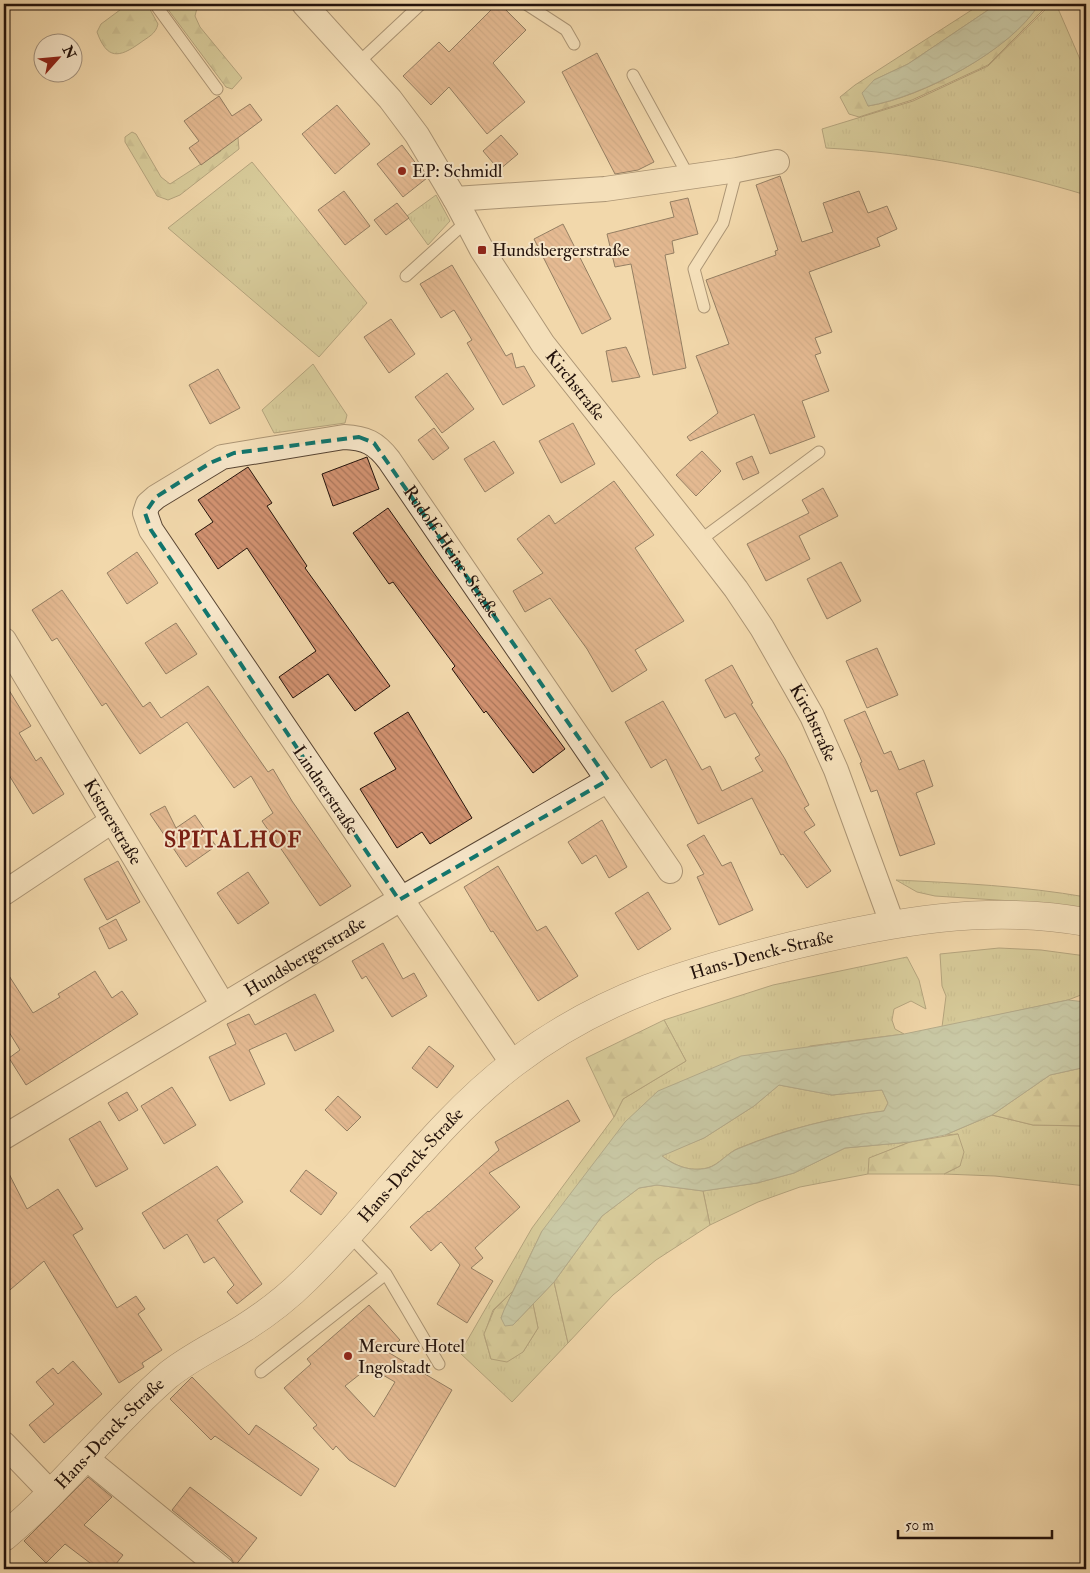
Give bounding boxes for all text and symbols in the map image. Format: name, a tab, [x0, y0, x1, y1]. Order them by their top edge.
north arrow	[32, 32, 82, 82]
text: N	[58, 42, 80, 62]
place label: EP: Schmidl	[412, 160, 503, 183]
marker: EP: Schmidl	[396, 165, 408, 177]
place label: Hundsbergerstraße	[492, 239, 630, 262]
marker: Hundsbergerstraße	[476, 244, 488, 256]
street label: Kirchstraße	[540, 345, 611, 426]
street label: Rudolf-Heine-Straße	[398, 481, 505, 623]
street label: Kirchstraße	[784, 680, 842, 766]
street label: Lindnerstraße	[287, 741, 364, 840]
street label: Kistnerstraße	[78, 775, 148, 870]
district label: SPITALHOF	[164, 826, 302, 854]
street label: Hundsbergerstraße	[240, 911, 371, 1002]
street label: Hans-Denck-Straße	[687, 925, 836, 985]
street label: Hans-Denck-Straße	[353, 1102, 469, 1228]
place label: Mercure Hotel Ingolstadt	[358, 1335, 465, 1379]
marker: Mercure Hotel Ingolstadt	[342, 1350, 354, 1362]
street label: Hans-Denck-Straße	[50, 1372, 170, 1494]
scale bar	[898, 1508, 1051, 1540]
text: 50 m	[905, 1516, 934, 1535]

